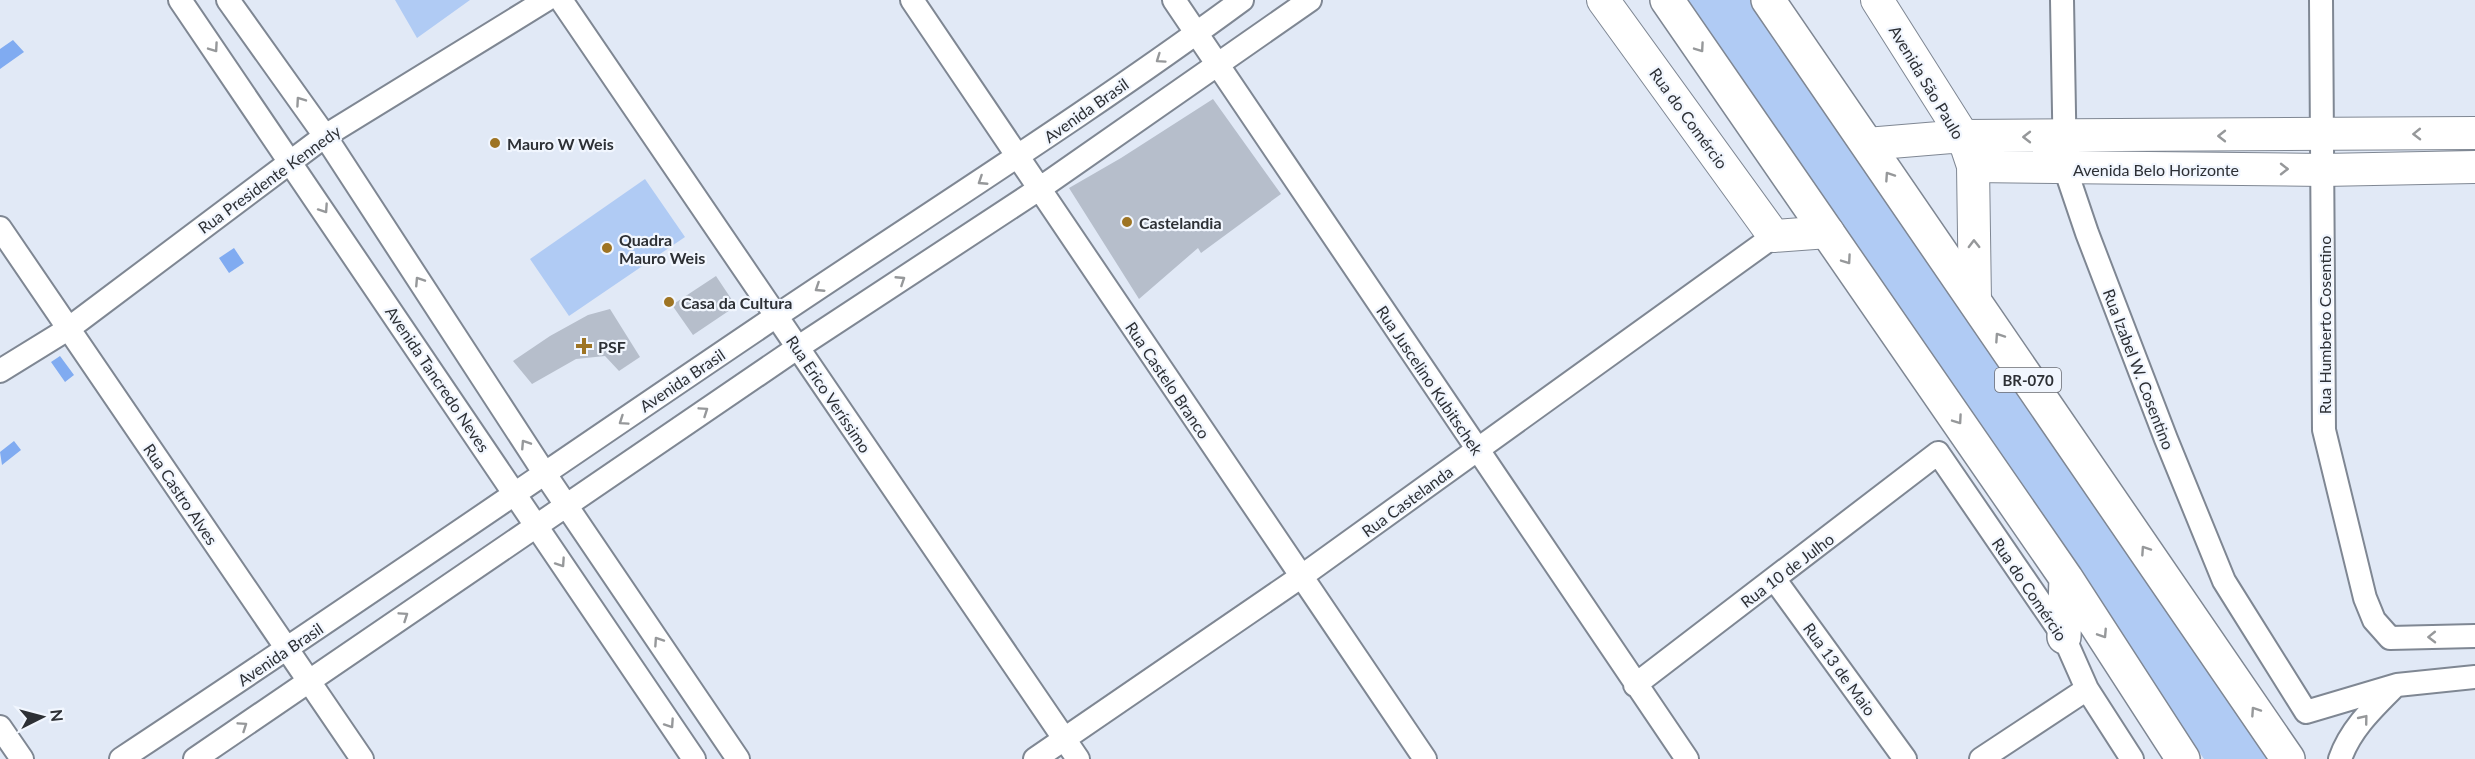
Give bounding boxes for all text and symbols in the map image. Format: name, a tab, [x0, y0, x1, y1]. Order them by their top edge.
street label: Avenida São Paulo	[1886, 22, 1968, 142]
one-way arrow	[1693, 41, 1704, 52]
one-way arrow	[206, 42, 217, 53]
one-way arrow	[1156, 52, 1167, 63]
street label: Rua do Comércio	[1646, 64, 1732, 172]
street label: Avenida Brasil	[1040, 74, 1132, 146]
one-way arrow	[296, 97, 307, 108]
street label: Rua Presidente Kennedy	[194, 121, 344, 237]
one-way arrow	[2412, 127, 2421, 140]
one-way arrow	[2217, 130, 2226, 142]
one-way arrow	[2022, 131, 2031, 143]
place label: Mauro W Weis	[507, 134, 614, 153]
marker: Mauro W Weis	[488, 136, 502, 150]
street label: Avenida Belo Horizonte	[2073, 160, 2239, 179]
one-way arrow	[2279, 163, 2288, 175]
one-way arrow	[1885, 172, 1896, 183]
one-way arrow	[978, 174, 989, 185]
one-way arrow	[316, 203, 328, 213]
place label: Castelandia	[1139, 213, 1222, 232]
marker: Castelandia	[1120, 215, 1134, 229]
place label: Quadra Mauro Weis	[619, 230, 705, 267]
street label: Rua Humberto Cosentino	[2315, 236, 2334, 414]
one-way arrow	[1968, 239, 1980, 248]
marker: Quadra Mauro Weis	[600, 241, 614, 255]
one-way arrow	[1840, 253, 1851, 264]
one-way arrow	[895, 275, 905, 287]
one-way arrow	[415, 277, 426, 288]
one-way arrow	[815, 281, 826, 292]
street label: Rua Izabel W. Cosentino	[2100, 286, 2178, 452]
place label: Casa da Cultura	[681, 293, 792, 312]
marker: Casa da Cultura	[662, 295, 676, 309]
street label: Avenida Tancredo Neves	[382, 302, 494, 456]
street label: Rua Juscelino Kubitschek	[1373, 302, 1488, 459]
street label: Rua Castelo Branco	[1122, 318, 1214, 442]
street label: Rua Erico Veríssimo	[783, 332, 875, 456]
one-way arrow	[1995, 333, 2006, 344]
marker: PSF	[575, 337, 593, 355]
place label: PSF	[598, 337, 626, 356]
street label: Avenida Brasil	[636, 344, 728, 416]
road number: BR-070	[1995, 368, 2061, 392]
one-way arrow	[697, 407, 708, 418]
one-way arrow	[619, 414, 630, 425]
one-way arrow	[1951, 414, 1962, 425]
street label: Rua Castro Alves	[140, 440, 222, 548]
one-way arrow	[522, 440, 533, 451]
street label: Rua Castelanda	[1358, 462, 1456, 540]
street label: Rua 10 de Julho	[1737, 529, 1837, 611]
street label: Rua do Comércio	[1989, 534, 2071, 644]
one-way arrow	[2141, 546, 2152, 557]
one-way arrow	[554, 556, 565, 567]
one-way arrow	[397, 612, 408, 623]
street label: Avenida Brasil	[234, 618, 326, 690]
street label: Rua 13 de Maio	[1800, 619, 1880, 719]
one-way arrow	[2095, 628, 2107, 638]
one-way arrow	[2428, 631, 2437, 643]
one-way arrow	[654, 637, 665, 648]
north arrow	[12, 687, 72, 747]
one-way arrow	[2251, 706, 2262, 717]
text: N	[47, 708, 68, 723]
one-way arrow	[2357, 715, 2368, 726]
one-way arrow	[663, 718, 674, 729]
one-way arrow	[236, 722, 247, 733]

